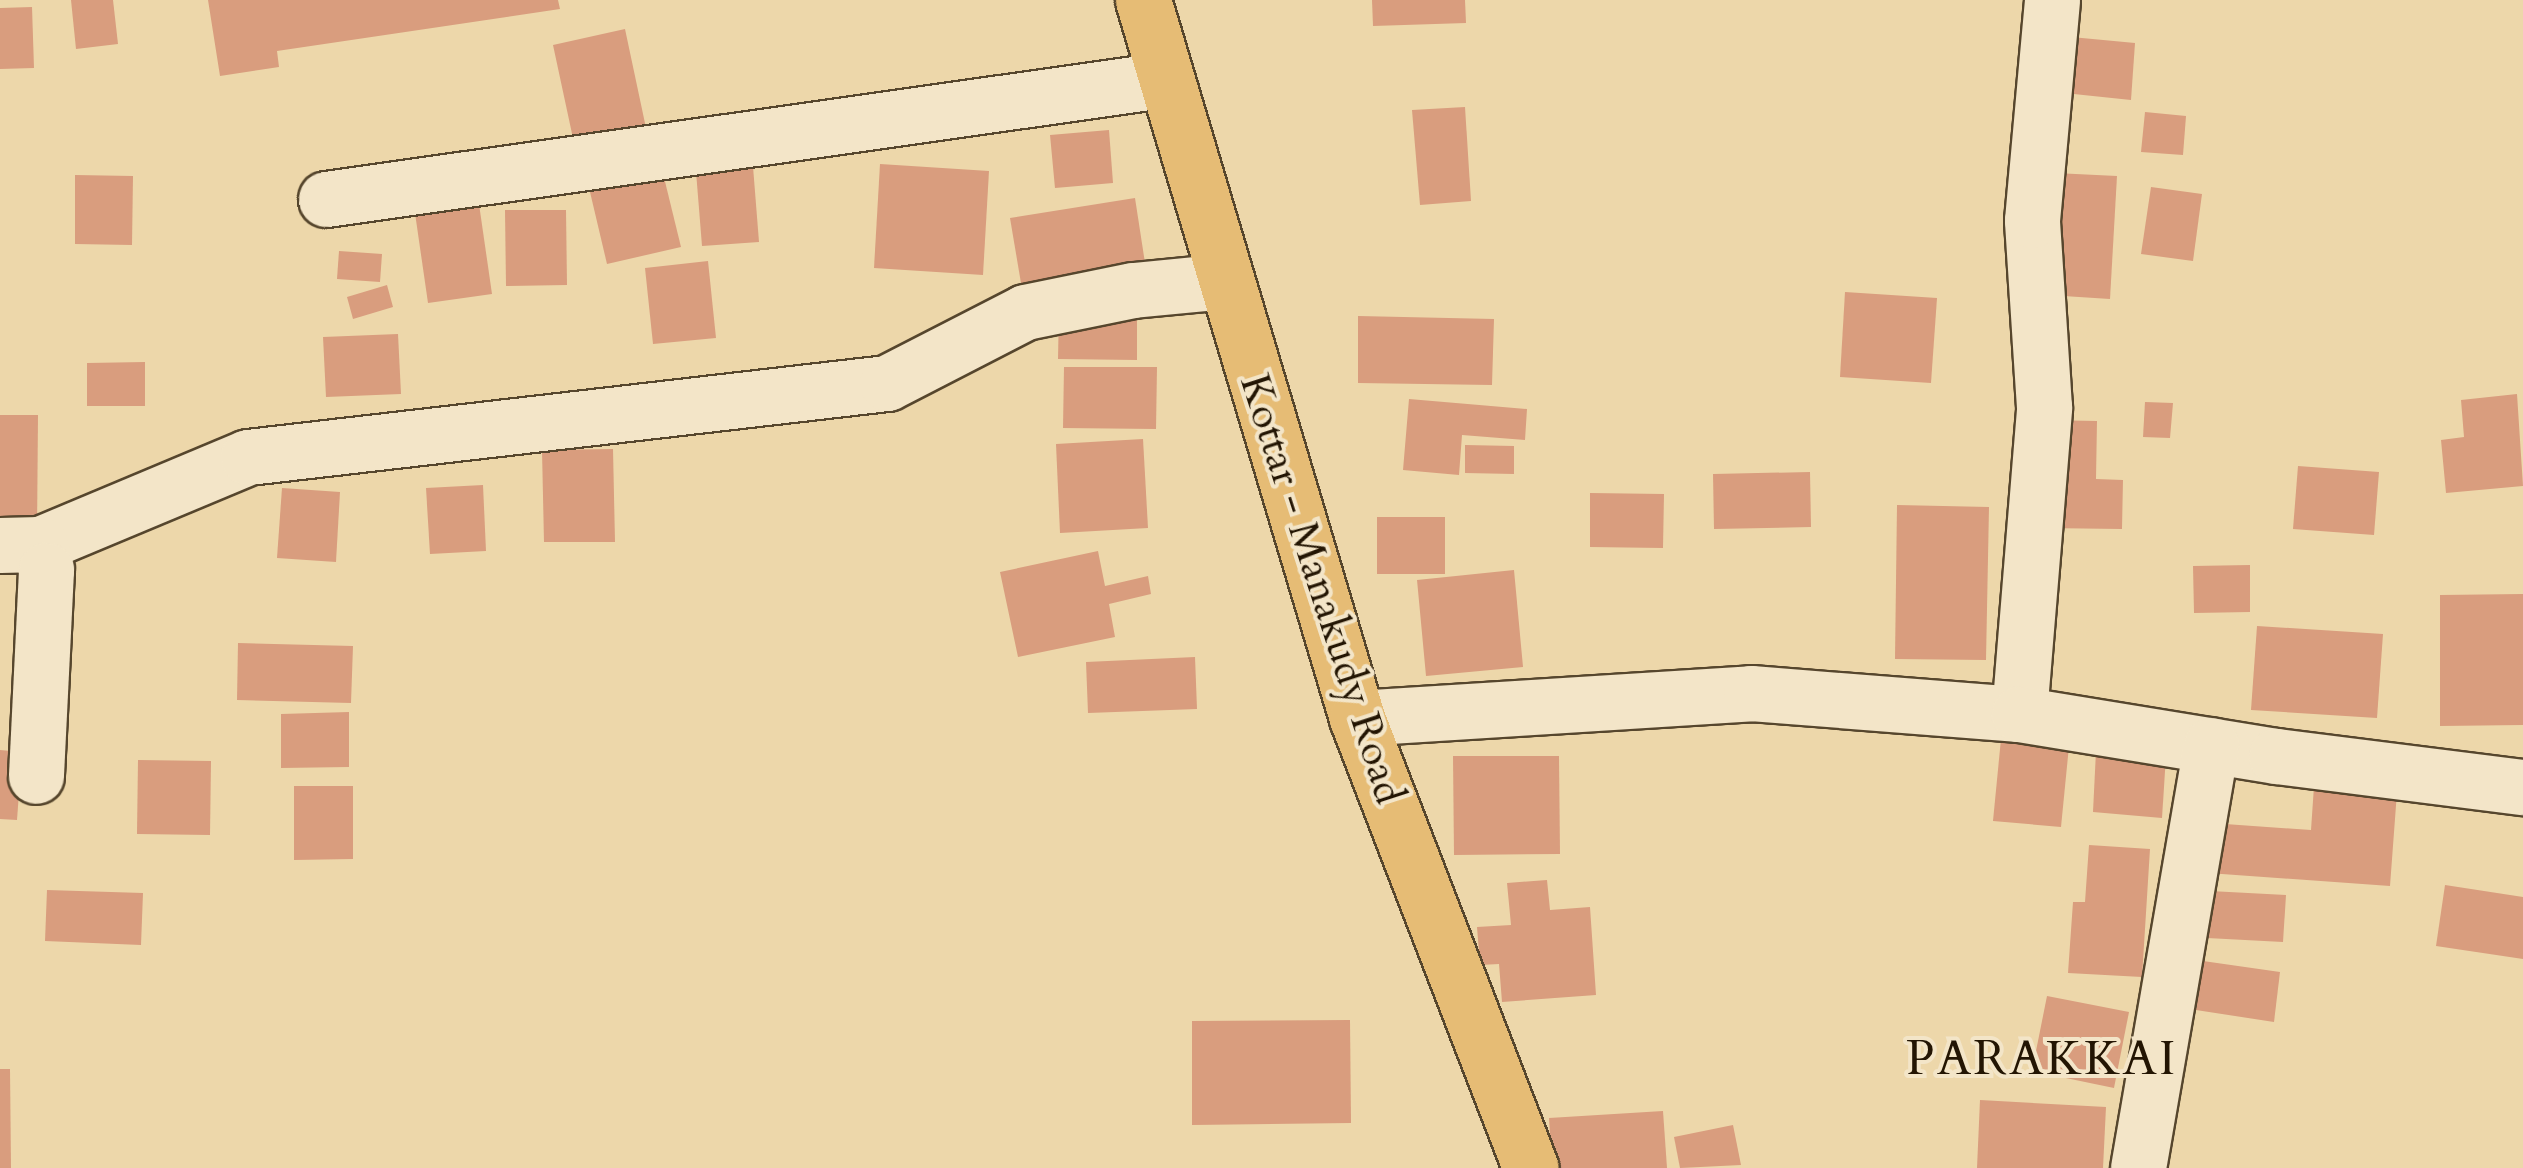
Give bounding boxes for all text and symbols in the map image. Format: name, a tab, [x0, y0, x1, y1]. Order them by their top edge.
street label: Kottar - Manakudy Road	[1229, 368, 1415, 810]
district label: PARAKKAI	[1906, 1030, 2178, 1088]

